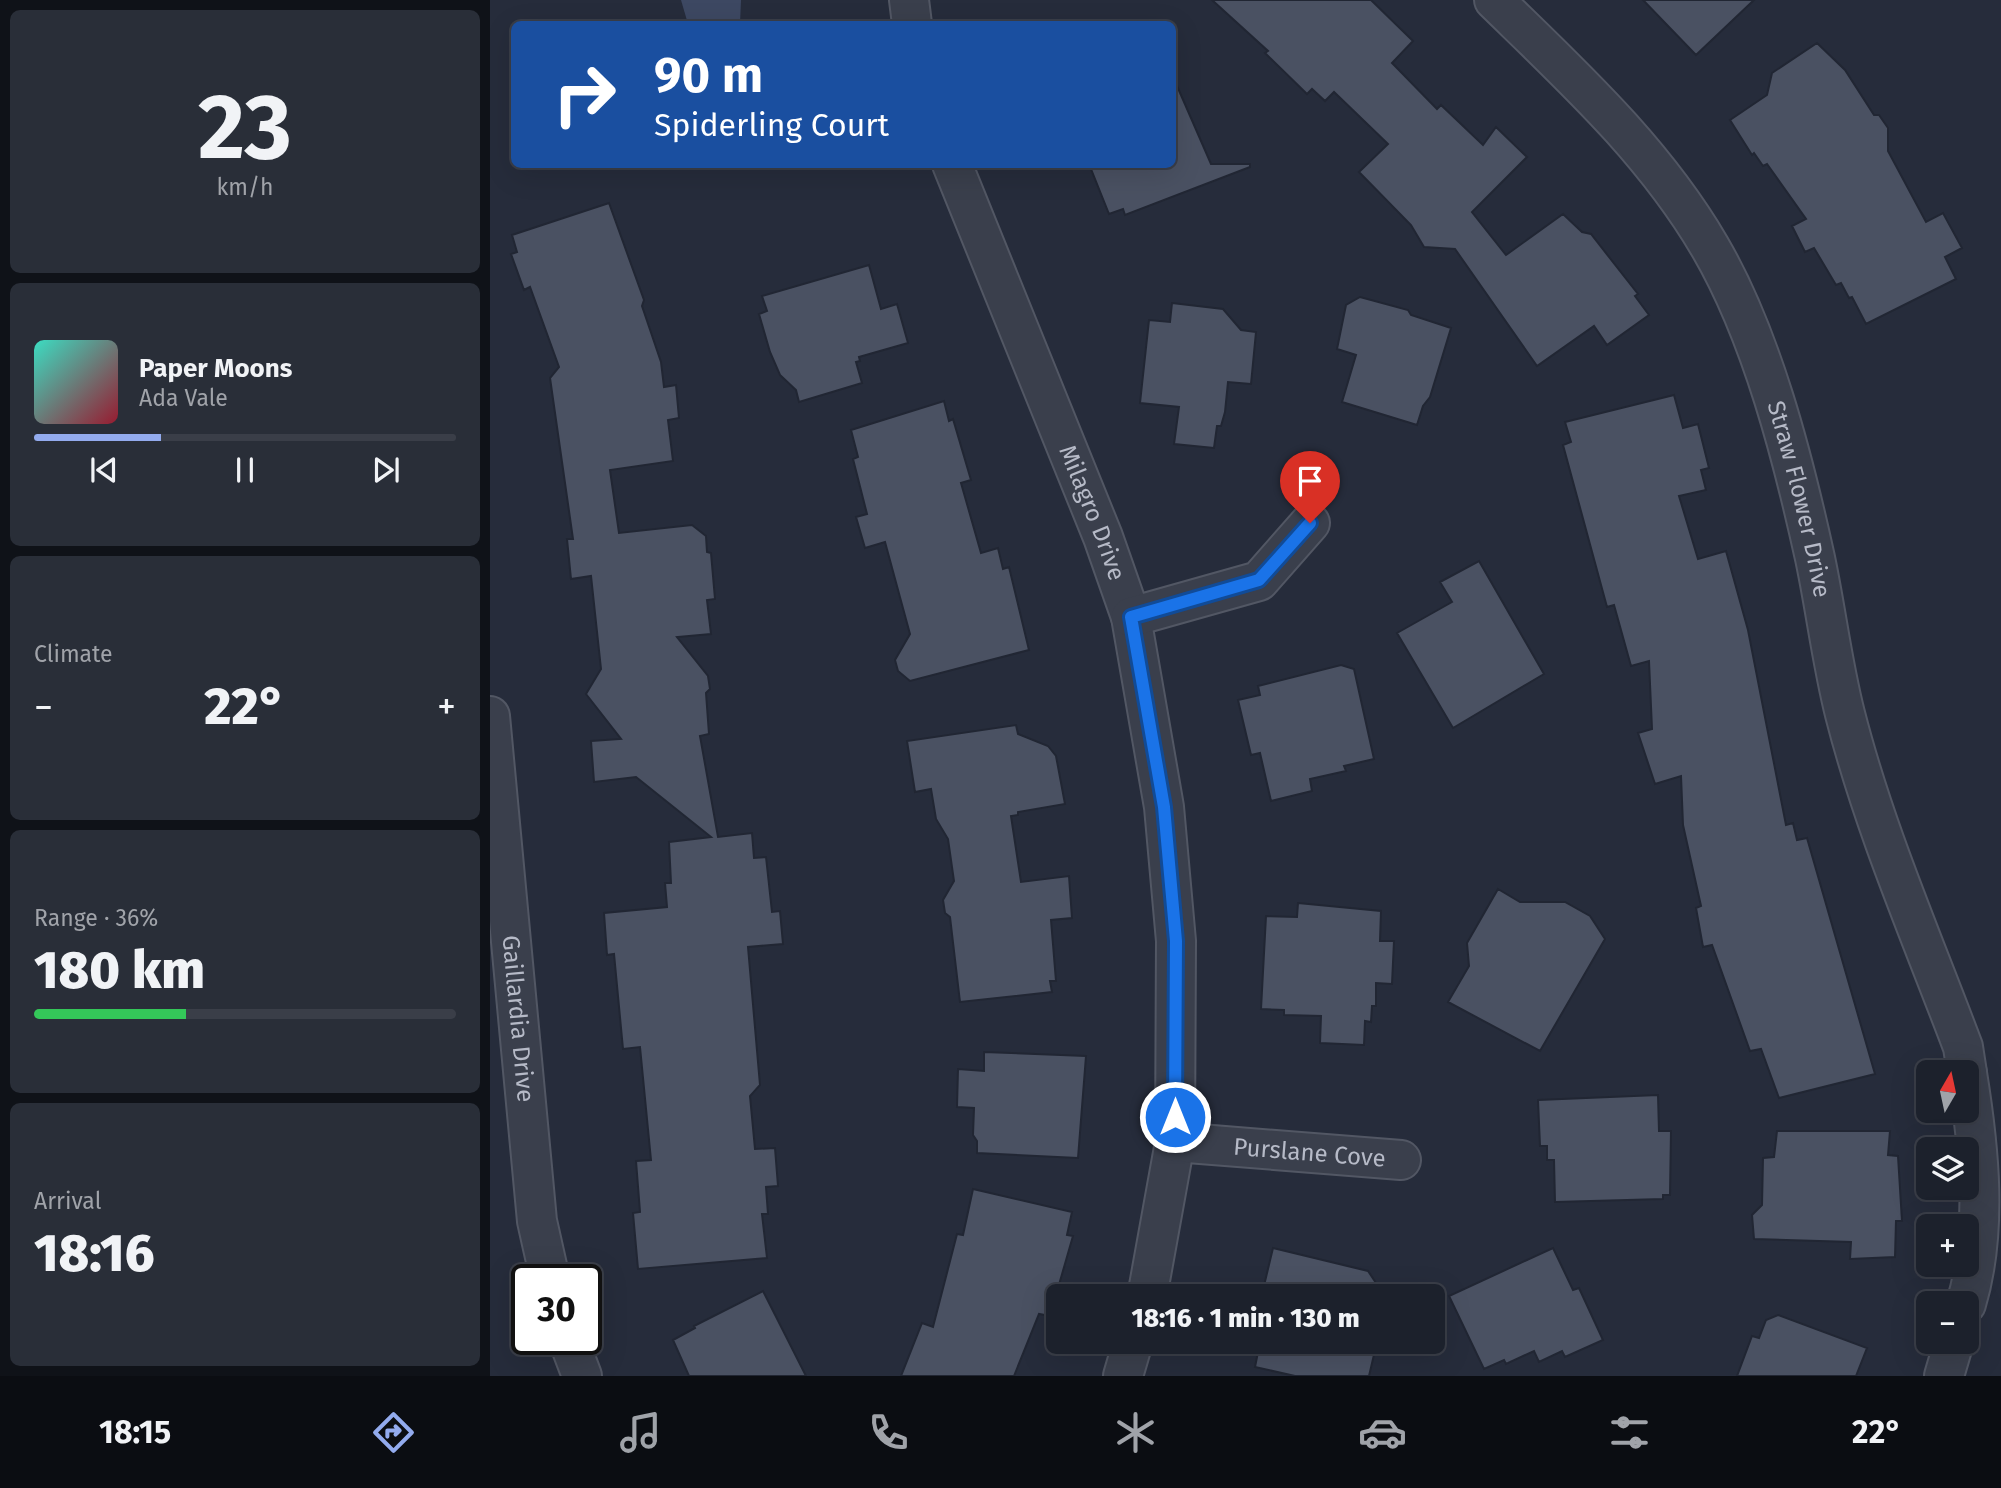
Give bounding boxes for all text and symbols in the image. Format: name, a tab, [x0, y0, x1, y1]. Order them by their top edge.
text: 90 m	[654, 46, 763, 105]
icon: right	[539, 49, 630, 140]
text: 23	[198, 73, 292, 182]
text: Spiderling Court	[654, 106, 889, 144]
text: km/h	[217, 173, 273, 201]
text: Paper Moons	[139, 353, 292, 384]
text: Ada Vale	[139, 384, 228, 412]
street label: Straw Flower Drive	[1761, 398, 1836, 600]
street label: Milagro Drive	[1053, 441, 1131, 584]
icon: previous	[85, 451, 123, 489]
icon: pause	[226, 451, 264, 489]
icon: next	[367, 451, 405, 489]
pin	[1280, 451, 1340, 523]
icon: arrive	[1291, 462, 1329, 500]
text: Climate	[34, 640, 113, 668]
text: 22°	[204, 675, 286, 738]
text: −	[34, 684, 53, 730]
text: +	[437, 684, 456, 730]
text: Range · 36%	[34, 904, 158, 932]
street label: Gaillardia Drive	[496, 934, 540, 1103]
text: 180 km	[34, 939, 205, 1002]
north arrow	[1916, 1060, 1979, 1124]
map controls	[1916, 1060, 1979, 1354]
position arrow	[1138, 1080, 1212, 1154]
street label: Purslane Cove	[1232, 1133, 1387, 1173]
button: layers	[1916, 1137, 1979, 1200]
text: Arrival	[34, 1187, 101, 1215]
button: +	[1916, 1214, 1979, 1277]
text: 18:16	[34, 1222, 154, 1285]
speed limit sign: 30	[511, 1264, 602, 1355]
button: −	[1916, 1291, 1979, 1354]
text: 18:16 · 1 min · 130 m	[1131, 1303, 1360, 1334]
icon: directions	[369, 1408, 418, 1457]
icon: music	[616, 1408, 665, 1457]
icon: phone	[864, 1408, 913, 1457]
icon: climate	[1111, 1408, 1160, 1457]
icon: car	[1358, 1408, 1407, 1457]
icon: filters	[1605, 1408, 1654, 1457]
text: 18:15	[99, 1413, 171, 1451]
text: 22°	[1852, 1413, 1902, 1451]

